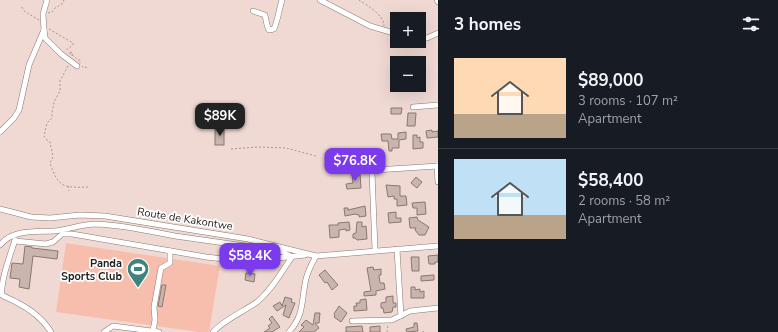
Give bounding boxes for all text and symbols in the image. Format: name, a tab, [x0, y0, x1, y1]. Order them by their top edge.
map controls	[390, 12, 426, 92]
button: +	[390, 12, 426, 48]
text: 3 homes	[454, 13, 521, 36]
icon: filters	[740, 13, 762, 35]
button: −	[390, 56, 426, 92]
text: $89,000	[578, 69, 643, 92]
icon: home	[486, 74, 534, 122]
text: 3 rooms · 107 m²	[578, 92, 678, 110]
pin: $89K	[196, 103, 244, 137]
text: $89K	[204, 107, 236, 125]
text: Apartment	[578, 110, 641, 128]
pin: $76.8K	[322, 148, 388, 182]
text: $76.8K	[333, 152, 377, 170]
text: $58,400	[578, 169, 643, 192]
icon: home	[486, 175, 534, 223]
text: 2 rooms · 58 m²	[578, 192, 670, 210]
street label: Route de Kakontwe	[136, 204, 234, 234]
text: Apartment	[578, 210, 641, 228]
pin: $58.4K	[217, 243, 283, 277]
text: $58.4K	[228, 247, 272, 265]
place label: Panda Sports Club	[61, 256, 122, 284]
sports icon: Panda Sports Club	[125, 256, 151, 289]

